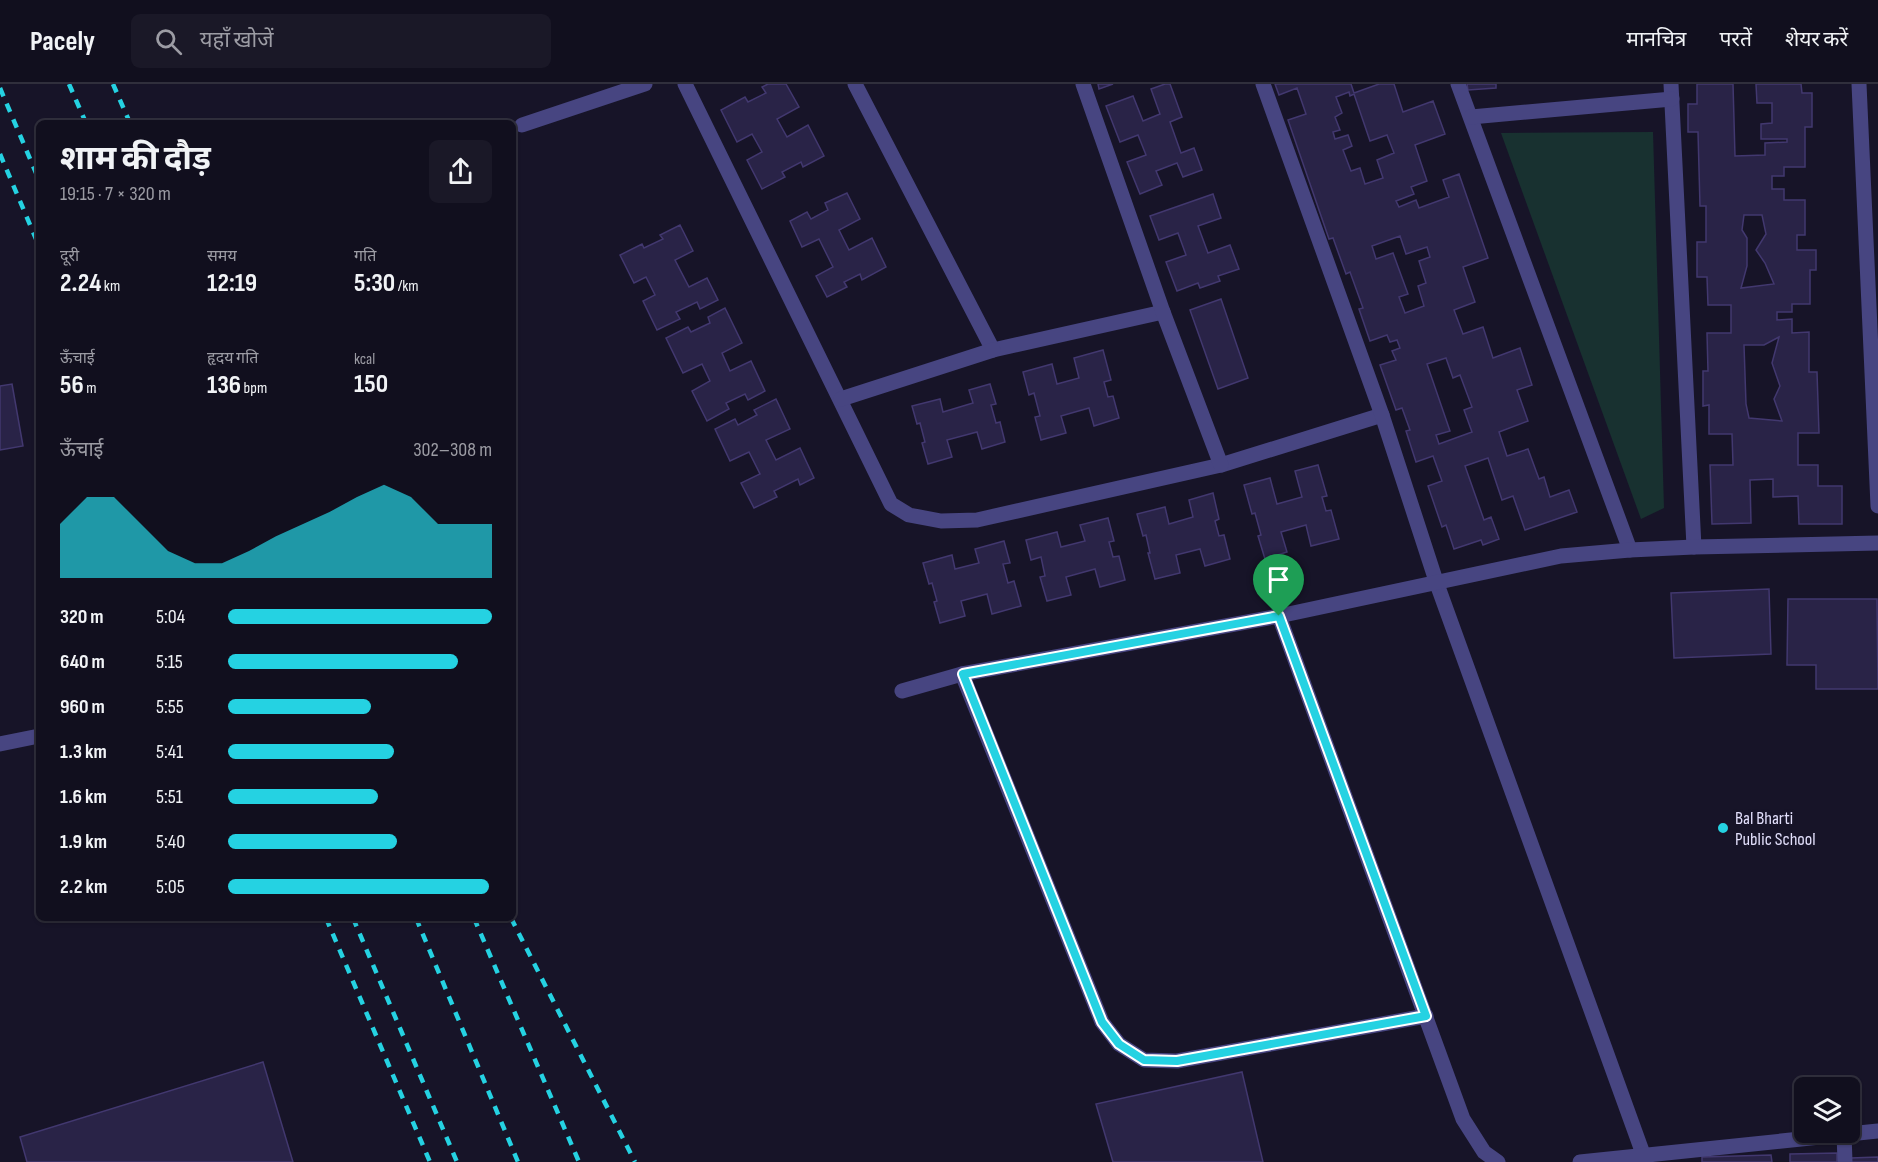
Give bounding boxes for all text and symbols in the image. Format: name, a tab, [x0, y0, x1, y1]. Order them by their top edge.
search box	[131, 14, 551, 68]
text: Pacely	[30, 25, 95, 58]
icon: search	[152, 25, 185, 58]
text: यहाँ खोजें	[200, 27, 274, 54]
text: मानचित्र	[1626, 27, 1686, 52]
text: परतें	[1719, 27, 1752, 52]
text: शेयर करें	[1785, 27, 1848, 52]
text: शाम की दौड़	[60, 139, 211, 179]
button: share	[429, 140, 492, 203]
text: 19:15 · 7 × 320 m	[60, 182, 171, 206]
text: दूरी	[60, 247, 79, 266]
text: समय	[207, 247, 237, 266]
text: गति	[354, 247, 376, 266]
text: 2.24	[60, 268, 101, 299]
text: 12:19	[207, 268, 257, 299]
text: 5:30	[354, 268, 395, 299]
text: km	[101, 277, 120, 296]
text: /km	[395, 277, 419, 296]
text: ऊँचाई	[60, 349, 95, 368]
text: हृदय गति	[207, 349, 258, 368]
text: kcal	[354, 350, 375, 369]
text: 150	[354, 369, 388, 400]
text: 56	[60, 370, 84, 401]
text: 136	[207, 370, 241, 401]
text: m	[84, 379, 97, 398]
text: bpm	[241, 379, 267, 398]
text: ऊँचाई	[60, 438, 103, 462]
text: 302–308 m	[413, 438, 492, 462]
pin	[1253, 554, 1304, 616]
icon: arrive	[1262, 563, 1295, 596]
text: 320 m	[60, 605, 104, 629]
text: 5:04	[156, 605, 185, 629]
text: 640 m	[60, 650, 105, 674]
text: 5:15	[156, 650, 183, 674]
text: 960 m	[60, 695, 105, 719]
text: 5:55	[156, 695, 184, 719]
text: 1.3 km	[60, 740, 107, 764]
text: 5:41	[156, 740, 183, 764]
text: 1.6 km	[60, 785, 107, 809]
text: 5:51	[156, 785, 183, 809]
place label: Bal Bharti Public School	[1735, 808, 1816, 850]
marker: Bal Bharti Public School	[1716, 821, 1730, 835]
text: 1.9 km	[60, 830, 107, 854]
text: 5:40	[156, 830, 185, 854]
text: 2.2 km	[60, 875, 107, 899]
text: 5:05	[156, 875, 185, 899]
map controls	[1794, 1077, 1860, 1143]
button: layers	[1794, 1077, 1860, 1143]

